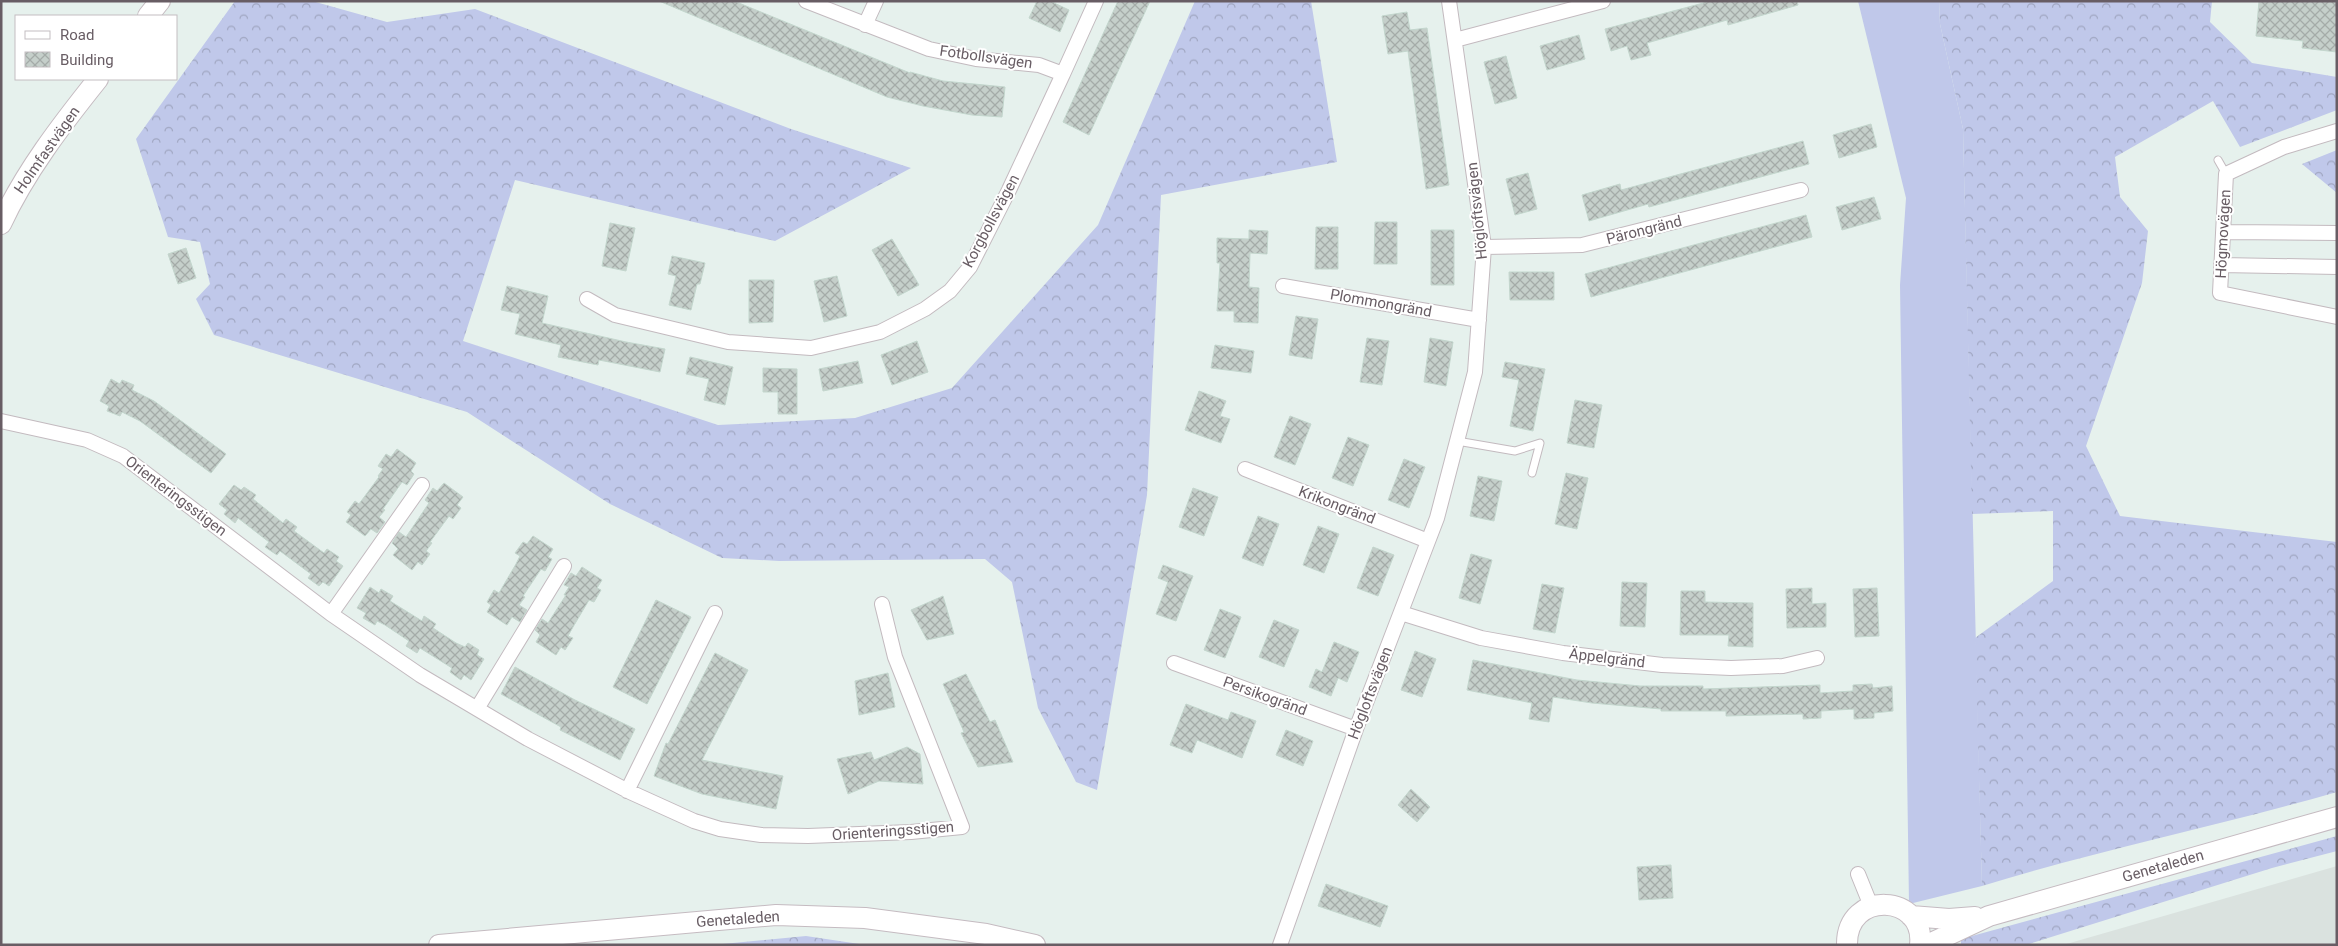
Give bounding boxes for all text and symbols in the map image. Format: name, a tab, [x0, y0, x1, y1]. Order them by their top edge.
legend	[15, 15, 178, 80]
text: Road	[60, 26, 94, 44]
street label: Fotbollsvägen	[938, 42, 1034, 72]
text: Building	[60, 51, 114, 69]
street label: Holmfastvägen	[10, 103, 84, 197]
street label: Högloftsvägen	[1463, 161, 1491, 261]
street label: Korgbollsvägen	[959, 171, 1023, 271]
street label: Högmovägen	[2212, 189, 2234, 279]
street label: Pärongränd	[1604, 212, 1684, 248]
street label: Plommongränd	[1329, 285, 1433, 321]
street label: Orienteringsstigen	[122, 452, 230, 540]
street label: Krikongränd	[1296, 482, 1378, 528]
street label: Högloftsvägen	[1344, 644, 1396, 742]
street label: Äppelgränd	[1568, 644, 1646, 672]
street label: Persikogränd	[1221, 672, 1309, 720]
street label: Orienteringsstigen	[831, 818, 955, 844]
street label: Genetaleden	[2120, 846, 2206, 886]
street label: Genetaleden	[696, 907, 780, 931]

